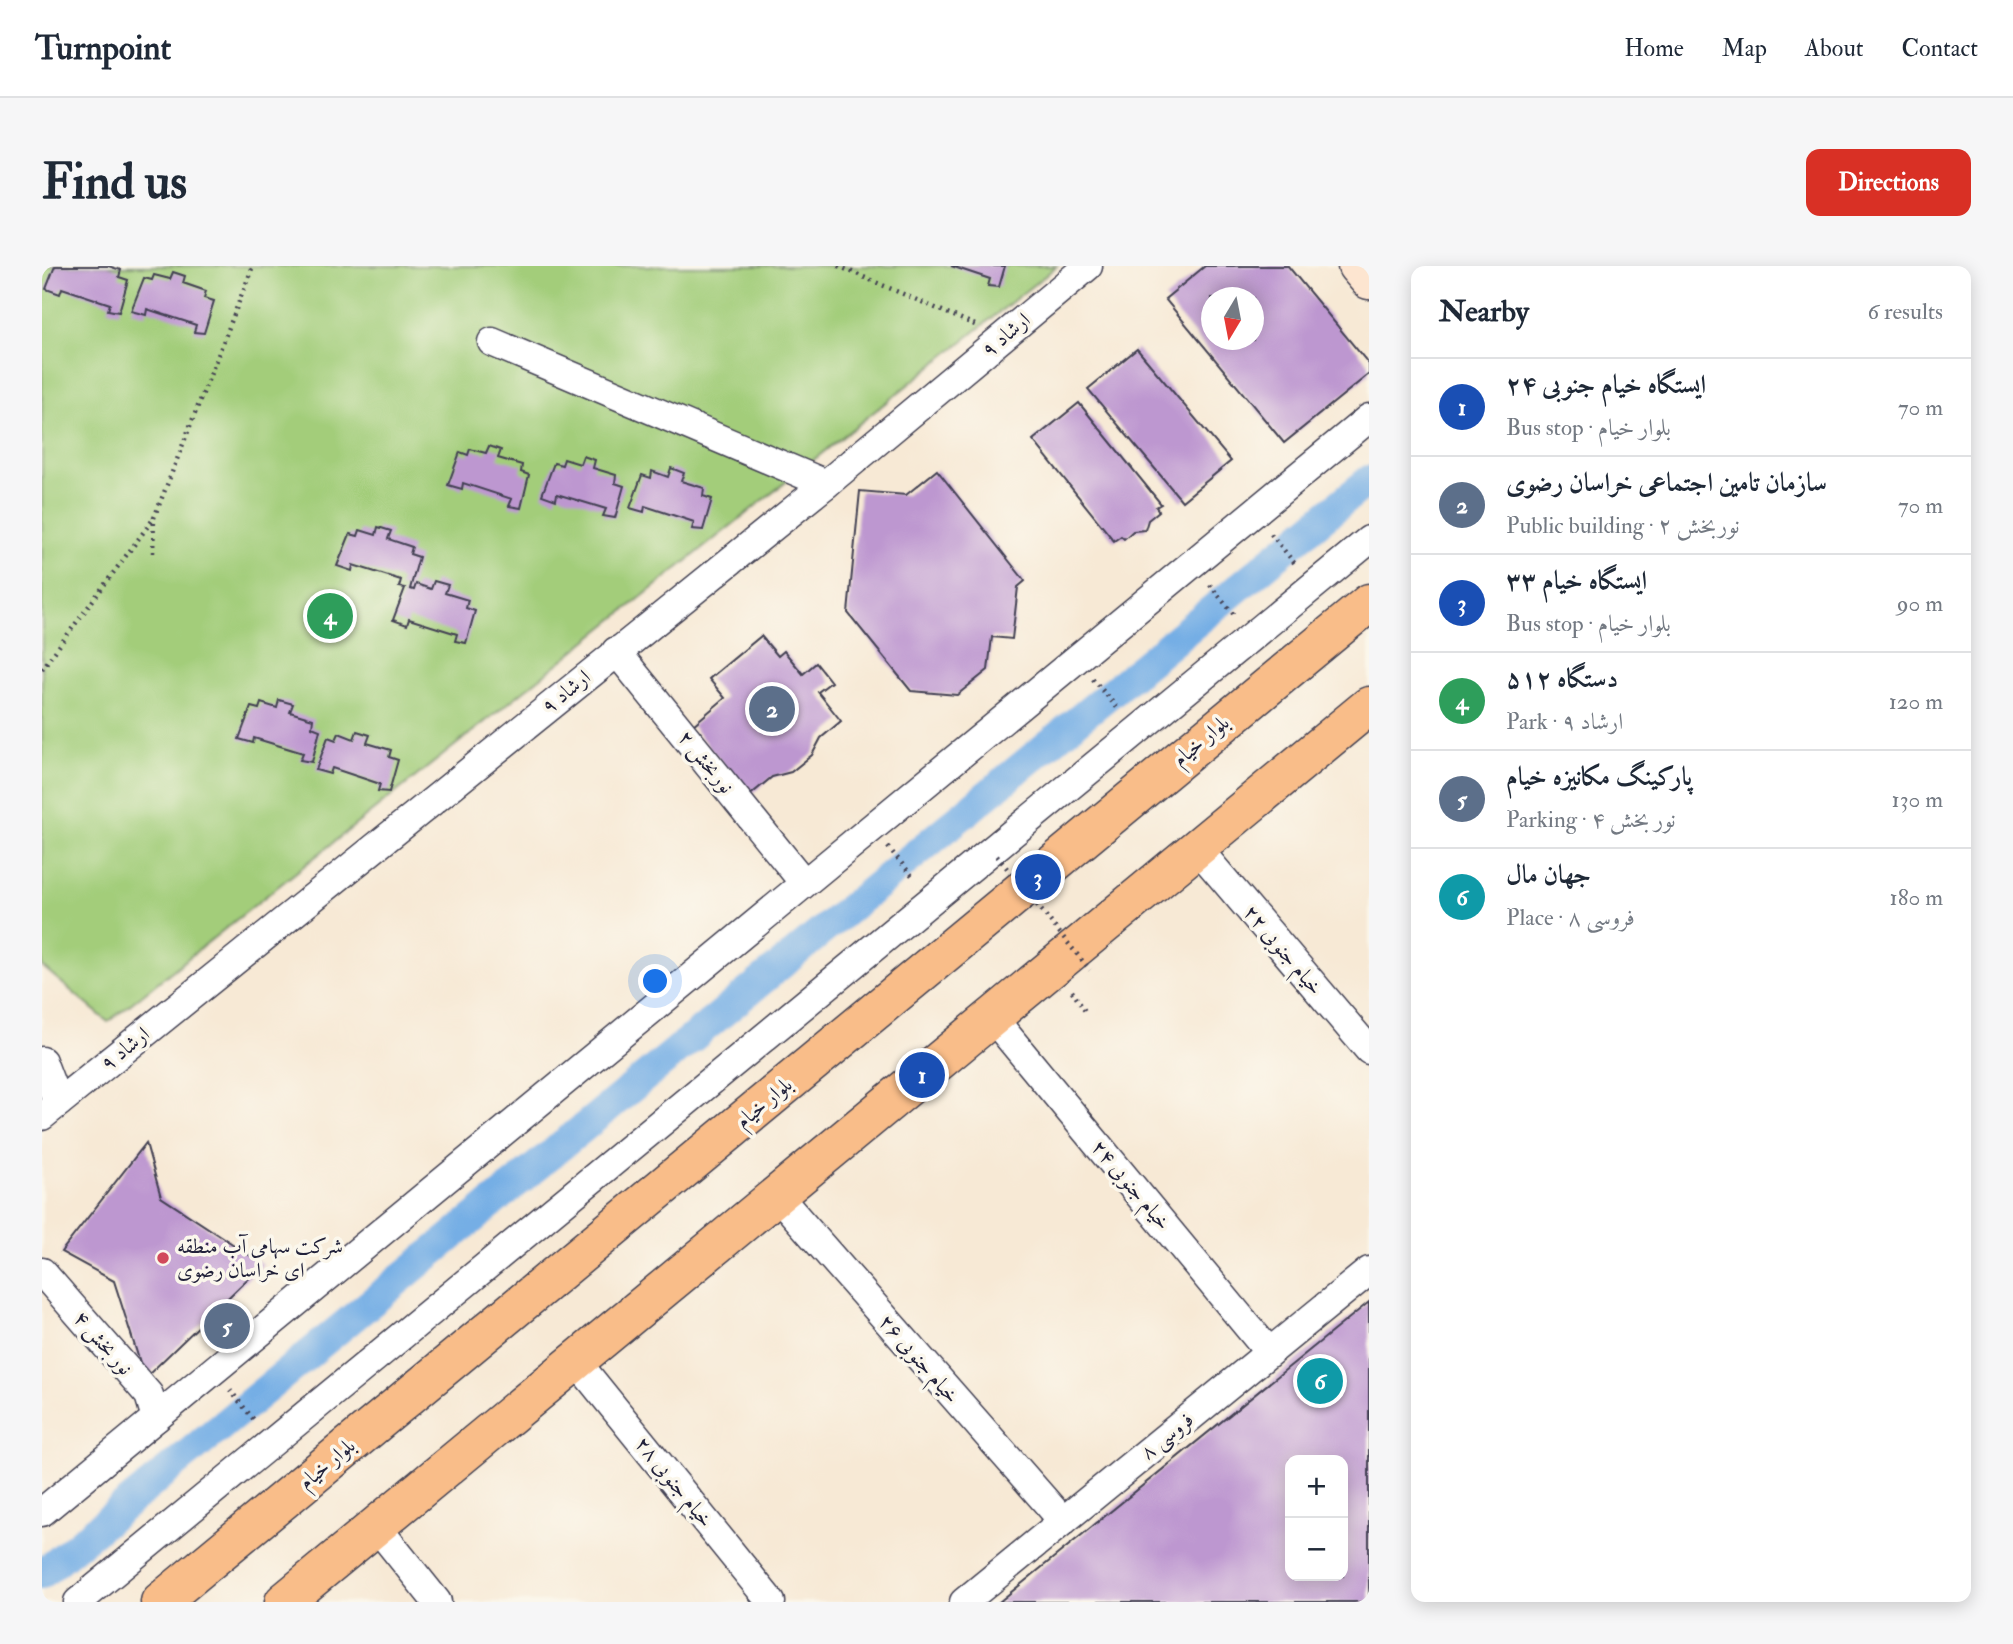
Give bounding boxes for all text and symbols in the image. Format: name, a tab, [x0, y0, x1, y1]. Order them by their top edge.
text: Turnpoint	[35, 28, 171, 69]
text: Home	[1624, 33, 1684, 64]
text: Map	[1722, 33, 1767, 64]
text: About	[1805, 33, 1864, 64]
text: Contact	[1902, 33, 1978, 64]
button: Directions	[1806, 149, 1971, 216]
text: Find us	[42, 152, 187, 213]
north arrow	[1201, 287, 1264, 350]
text: Nearby	[1439, 293, 1529, 330]
text: 6 results	[1868, 297, 1943, 326]
street label: ارشاد ۹	[976, 307, 1036, 363]
text: ایستگاه خیام جنوبی ۲۴	[1506, 369, 1706, 401]
text: 1	[1458, 393, 1466, 422]
text: 70 m	[1898, 393, 1943, 422]
text: Bus stop · بلوار خیام	[1506, 413, 1671, 442]
text: سازمان تامین اجتماعی خراسان رضوی	[1506, 467, 1827, 499]
text: 2	[1456, 491, 1468, 520]
text: 70 m	[1898, 491, 1943, 520]
text: Public building · نوربخش ۲	[1506, 511, 1740, 540]
text: ایستگاه خیام ۳۳	[1506, 565, 1647, 597]
text: 3	[1458, 589, 1466, 618]
text: 90 m	[1897, 589, 1943, 618]
pin: 4	[307, 590, 353, 642]
text: Bus stop · بلوار خیام	[1506, 609, 1671, 638]
text: ۵۱۲ دستگاه	[1506, 663, 1618, 695]
street label: ارشاد ۹	[536, 664, 596, 720]
pin: 2	[749, 683, 795, 735]
text: 4	[1456, 687, 1468, 716]
text: 120 m	[1889, 687, 1943, 716]
text: Park · ارشاد ۹	[1506, 707, 1623, 736]
street label: بلوار خیام	[1167, 709, 1238, 776]
street label: نوربخش ۲	[672, 725, 740, 799]
text: پارکینگ مکانیزه خیام	[1506, 761, 1692, 793]
text: 5	[1457, 785, 1467, 814]
text: 130 m	[1891, 785, 1943, 814]
text: Parking · نور بخش ۴	[1506, 805, 1676, 834]
pin: 3	[1015, 851, 1061, 903]
text: جهان مال	[1506, 859, 1591, 891]
text: 6	[1456, 883, 1468, 912]
text: 180 m	[1890, 883, 1943, 912]
street label: خیام جنوبی ۲۲	[1234, 899, 1329, 1003]
text: Place · فروسی ۸	[1506, 903, 1635, 932]
your location	[638, 964, 672, 998]
street label: ارشاد ۹	[95, 1021, 155, 1077]
pin: 1	[899, 1049, 945, 1101]
street label: بلوار خیام	[730, 1071, 801, 1138]
street label: خیام جنوبی ۲۴	[1082, 1134, 1177, 1238]
place label: شرکت سهامی آب منطقه ای خراسان رضوی	[177, 1233, 343, 1284]
marker: شرکت سهامی آب منطقه ای خراسان رضوی	[155, 1250, 171, 1266]
pin: 5	[204, 1300, 250, 1352]
street label: نور بخش ۴	[68, 1305, 138, 1381]
street label: خیام جنوبی ۲۶	[870, 1309, 965, 1412]
pin: 6	[1297, 1355, 1343, 1407]
street label: فروسی ۸	[1135, 1406, 1200, 1466]
street label: خیام جنوبی ۲۸	[626, 1431, 719, 1536]
street label: بلوار خیام	[293, 1432, 364, 1499]
map controls	[1285, 1455, 1348, 1581]
button: +	[1285, 1455, 1348, 1518]
button: −	[1285, 1518, 1348, 1581]

